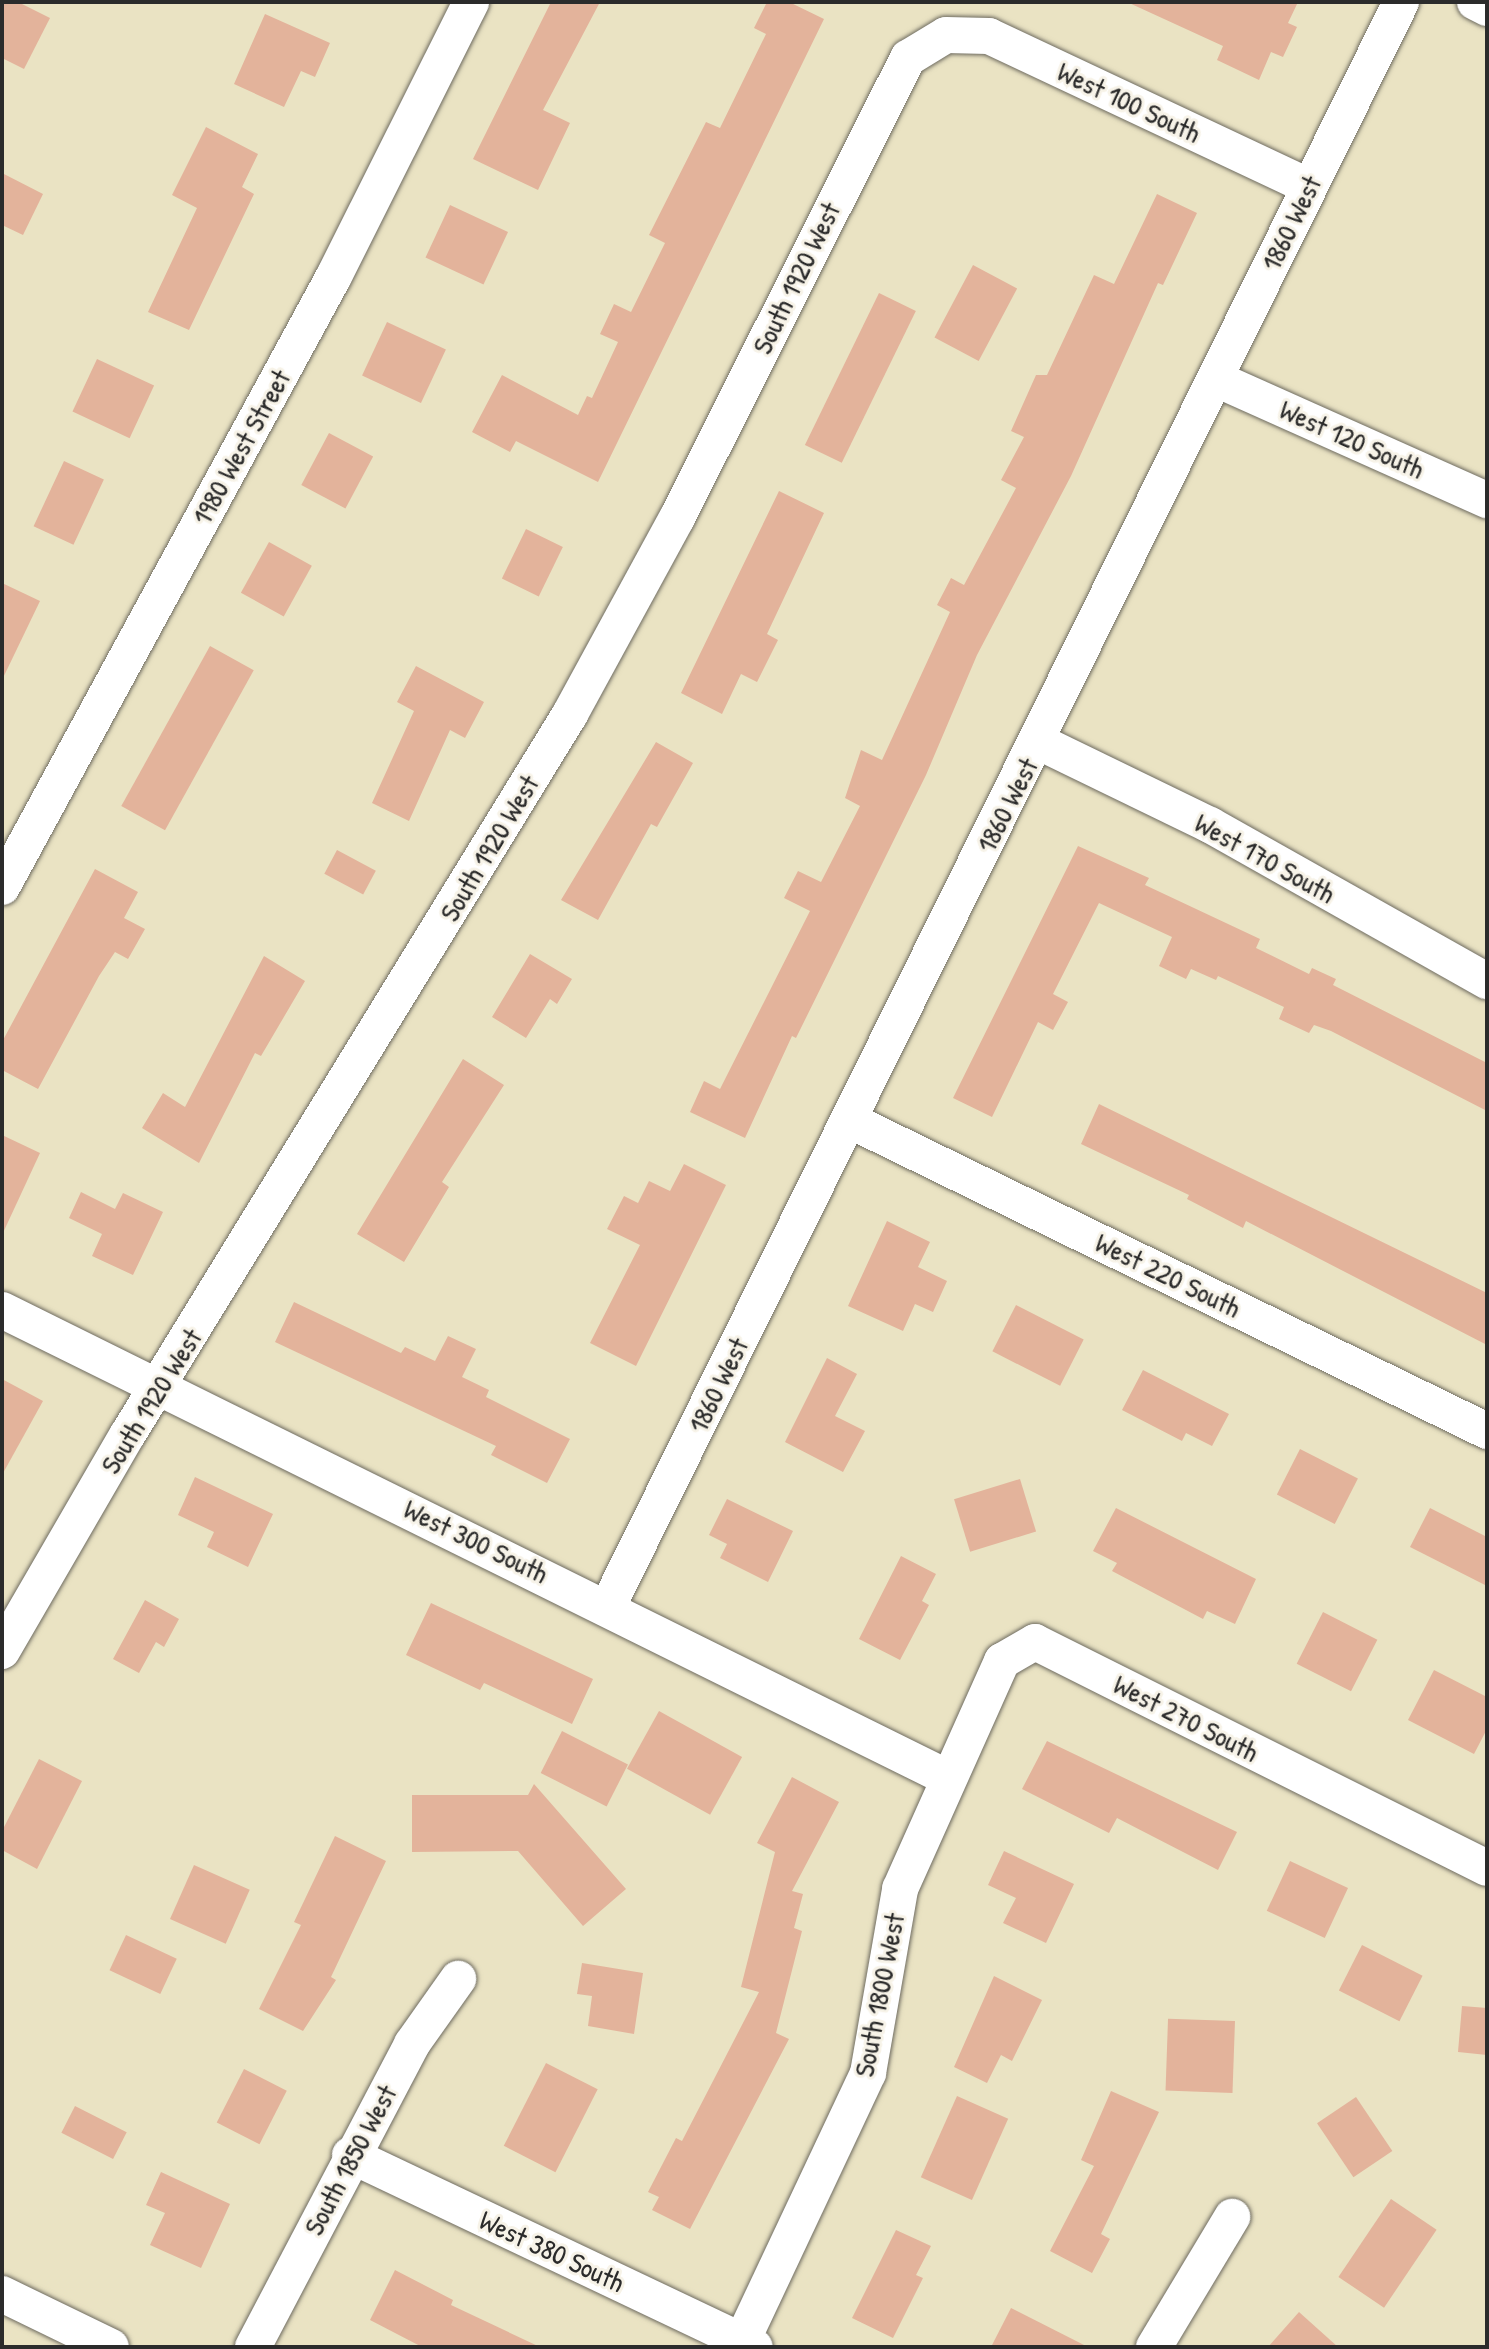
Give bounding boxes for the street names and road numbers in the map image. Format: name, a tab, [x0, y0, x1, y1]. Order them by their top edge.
street label: West 100 South	[1052, 54, 1206, 150]
street label: 1860 West	[1254, 170, 1328, 276]
street label: South 1920 West	[745, 197, 847, 359]
street label: 1980 West Street	[185, 364, 297, 530]
street label: West 120 South	[1275, 392, 1429, 486]
street label: 1860 West	[969, 752, 1045, 858]
street label: South 1920 West	[432, 769, 546, 927]
street label: West 170 South	[1189, 806, 1341, 910]
street label: West 220 South	[1090, 1225, 1246, 1325]
street label: South 1920 West	[93, 1322, 209, 1480]
street label: 1860 West	[681, 1332, 755, 1438]
street label: West 300 South	[399, 1492, 553, 1590]
street label: West 270 South	[1108, 1667, 1264, 1769]
street label: South 1800 West	[847, 1910, 911, 2080]
street label: South 1850 West	[296, 2079, 404, 2241]
street label: West 380 South	[474, 2203, 630, 2299]

